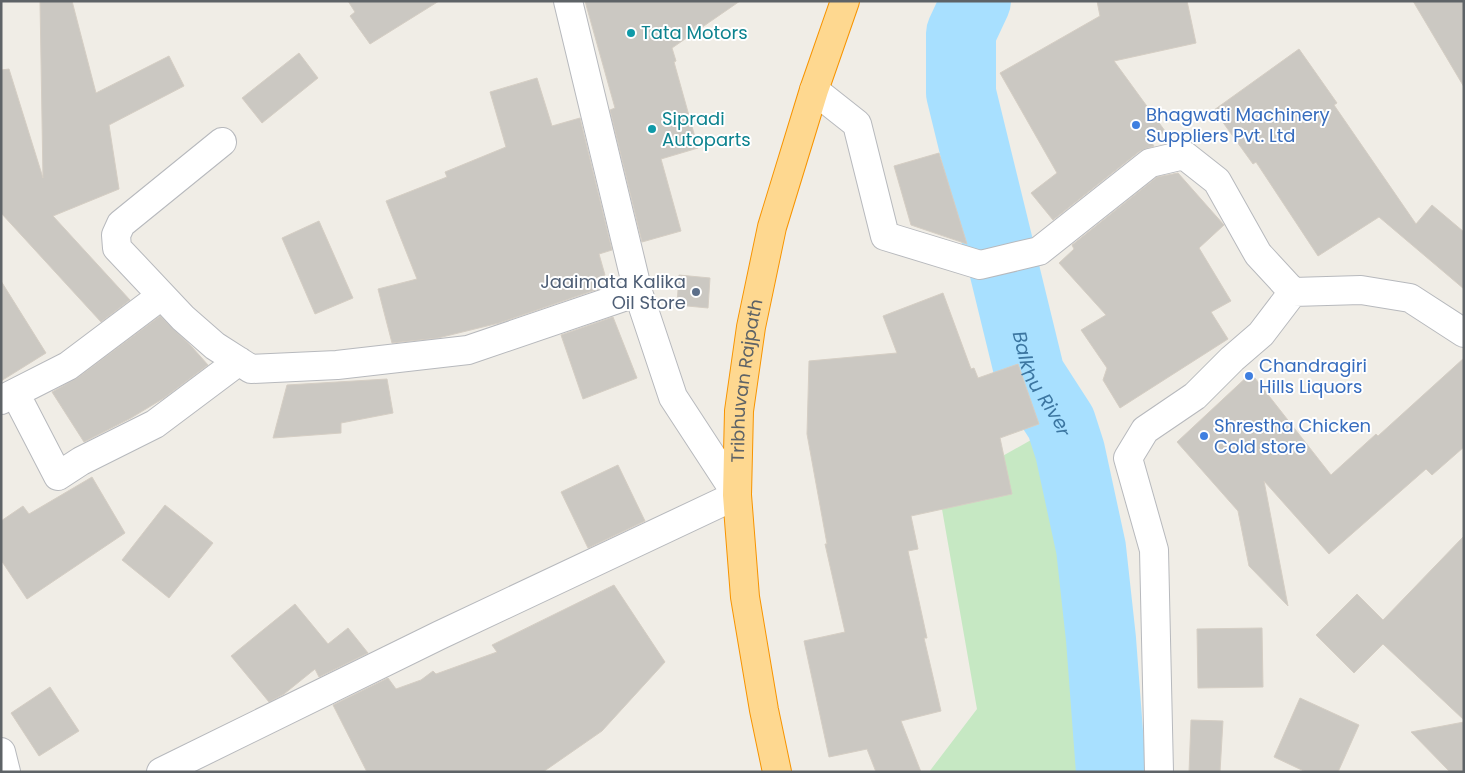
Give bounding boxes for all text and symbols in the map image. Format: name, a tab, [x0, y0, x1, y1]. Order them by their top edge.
place label: Tata Motors	[641, 20, 748, 45]
marker: Tata Motors	[625, 27, 637, 39]
place label: Bhagwati Machinery Suppliers Pvt. Ltd	[1146, 102, 1330, 148]
place label: Sipradi Autoparts	[662, 106, 751, 152]
marker: Bhagwati Machinery Suppliers Pvt. Ltd	[1130, 119, 1142, 131]
marker: Sipradi Autoparts	[646, 123, 658, 135]
place label: Jaaimata Kalika Oil Store	[540, 269, 686, 315]
marker: Jaaimata Kalika Oil Store	[690, 286, 702, 298]
street label: Tribhuvan Rajpath	[725, 297, 769, 463]
water label: Balkhu River	[1006, 328, 1078, 440]
place label: Chandragiri Hills Liquors	[1259, 353, 1367, 399]
marker: Chandragiri Hills Liquors	[1243, 370, 1255, 382]
place label: Shrestha Chicken Cold store	[1214, 413, 1371, 459]
marker: Shrestha Chicken Cold store	[1198, 430, 1210, 442]

